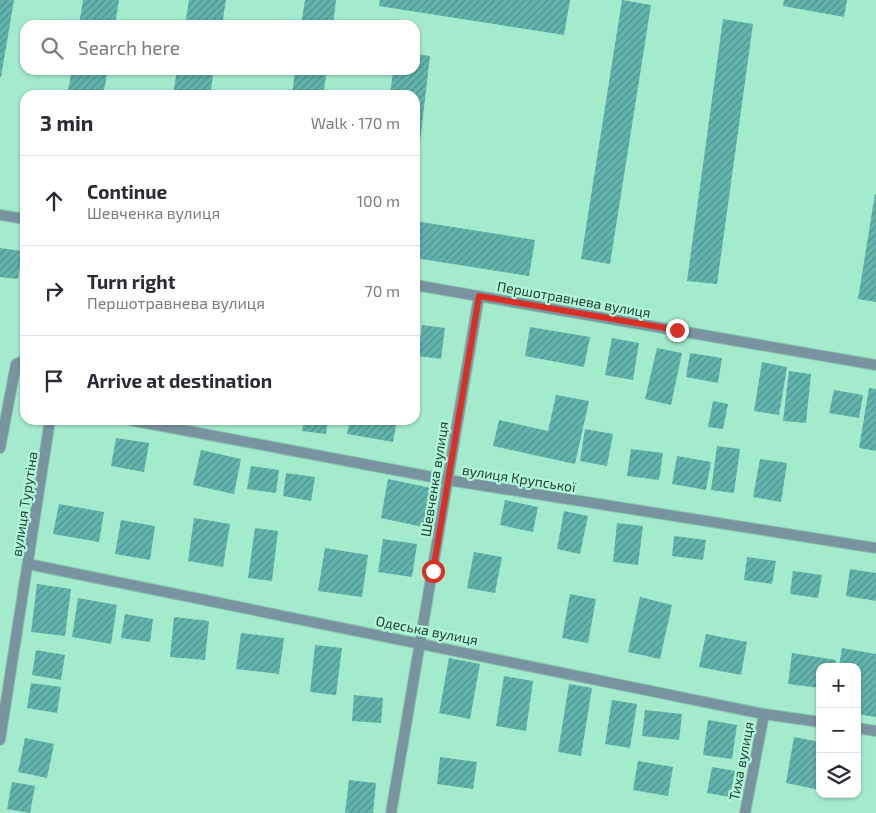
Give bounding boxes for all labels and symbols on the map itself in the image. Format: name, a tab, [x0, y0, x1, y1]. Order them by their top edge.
street label: Першотравнева вулиця	[496, 277, 652, 321]
route end	[666, 319, 689, 342]
street label: Шевченка вулиця	[416, 420, 452, 538]
street label: вулиця Турутіна	[7, 450, 41, 558]
street label: вулиця Крупської	[461, 461, 578, 495]
route start	[422, 560, 445, 583]
street label: Одеська вулиця	[374, 612, 480, 648]
street label: Тиха вулиця	[725, 720, 757, 802]

